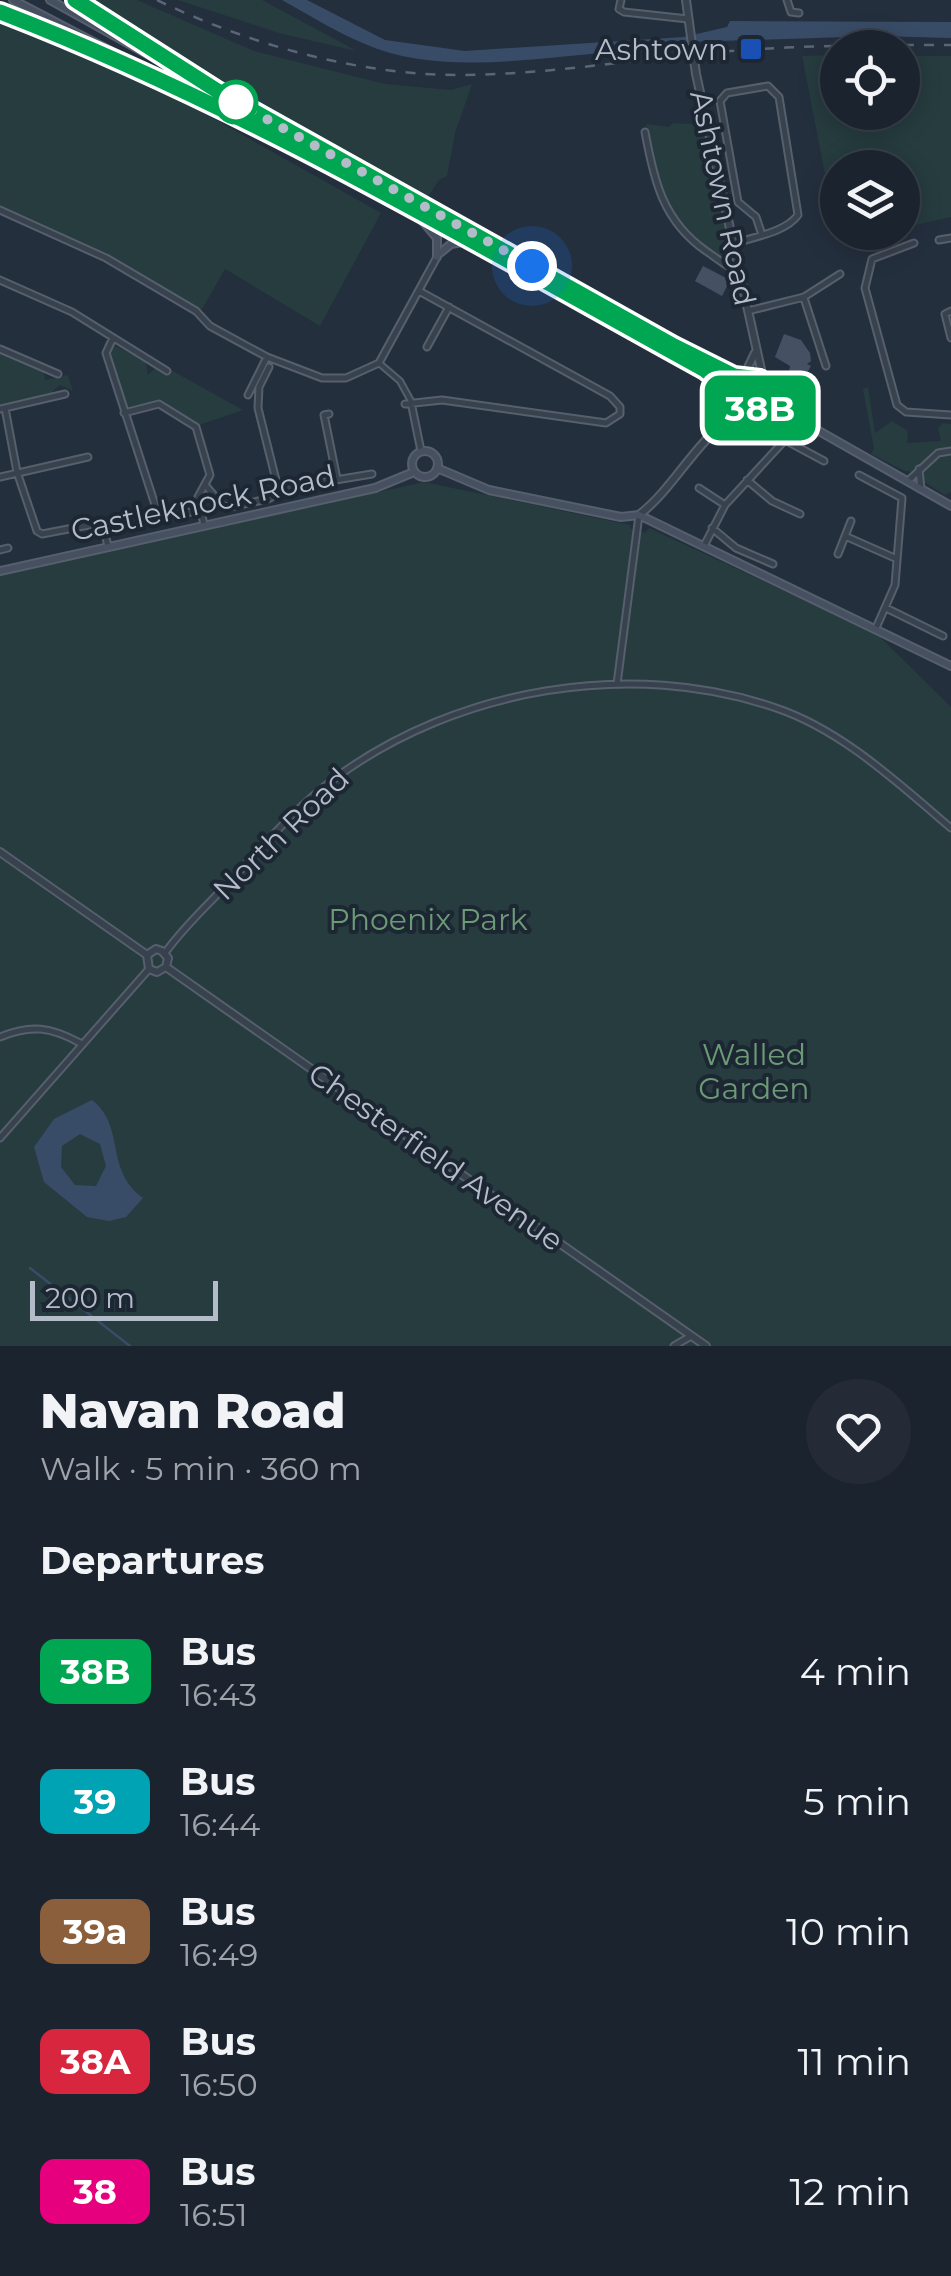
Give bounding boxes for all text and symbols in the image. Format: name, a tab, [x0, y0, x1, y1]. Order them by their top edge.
map controls	[820, 30, 920, 250]
button: locate	[820, 30, 920, 130]
place label: Ashtown	[595, 31, 728, 68]
marker: Ashtown	[738, 36, 764, 62]
unlabelled marker	[215, 81, 257, 123]
street label: Ashtown Road	[682, 87, 764, 309]
button: layers	[820, 150, 920, 250]
your location	[507, 241, 557, 291]
line badge: 38B	[702, 376, 818, 440]
text: 38B	[725, 387, 795, 430]
street label: Castleknock Road	[67, 457, 339, 549]
street label: North Road	[205, 760, 357, 908]
park label: Phoenix Park	[328, 901, 528, 938]
park label: Walled Garden	[698, 1036, 810, 1107]
street label: Chesterfield Avenue	[302, 1055, 570, 1259]
scale bar	[30, 1276, 218, 1320]
text: 200 m	[45, 1281, 135, 1315]
button: heart	[806, 1379, 911, 1484]
text: Navan Road	[40, 1382, 346, 1440]
text: Walk · 5 min · 360 m	[40, 1449, 362, 1488]
text: Departures	[40, 1537, 264, 1584]
text: Bus	[181, 1628, 256, 1675]
text: 4 min	[800, 1648, 911, 1695]
text: 38B	[60, 1650, 131, 1693]
text: 16:43	[181, 1675, 257, 1714]
text: Bus	[180, 1758, 255, 1805]
text: 5 min	[803, 1778, 911, 1825]
text: 39	[73, 1780, 117, 1823]
text: 16:44	[180, 1805, 260, 1844]
text: Bus	[180, 1888, 255, 1935]
text: 10 min	[786, 1908, 911, 1955]
text: 39a	[63, 1910, 127, 1953]
text: 16:49	[180, 1935, 258, 1974]
text: Bus	[180, 2018, 256, 2065]
text: 11 min	[797, 2038, 911, 2085]
text: 38A	[60, 2040, 130, 2083]
text: 16:50	[180, 2065, 258, 2104]
text: Bus	[180, 2148, 255, 2195]
text: 12 min	[790, 2168, 911, 2215]
text: 38	[73, 2170, 117, 2213]
text: 16:51	[180, 2195, 248, 2234]

